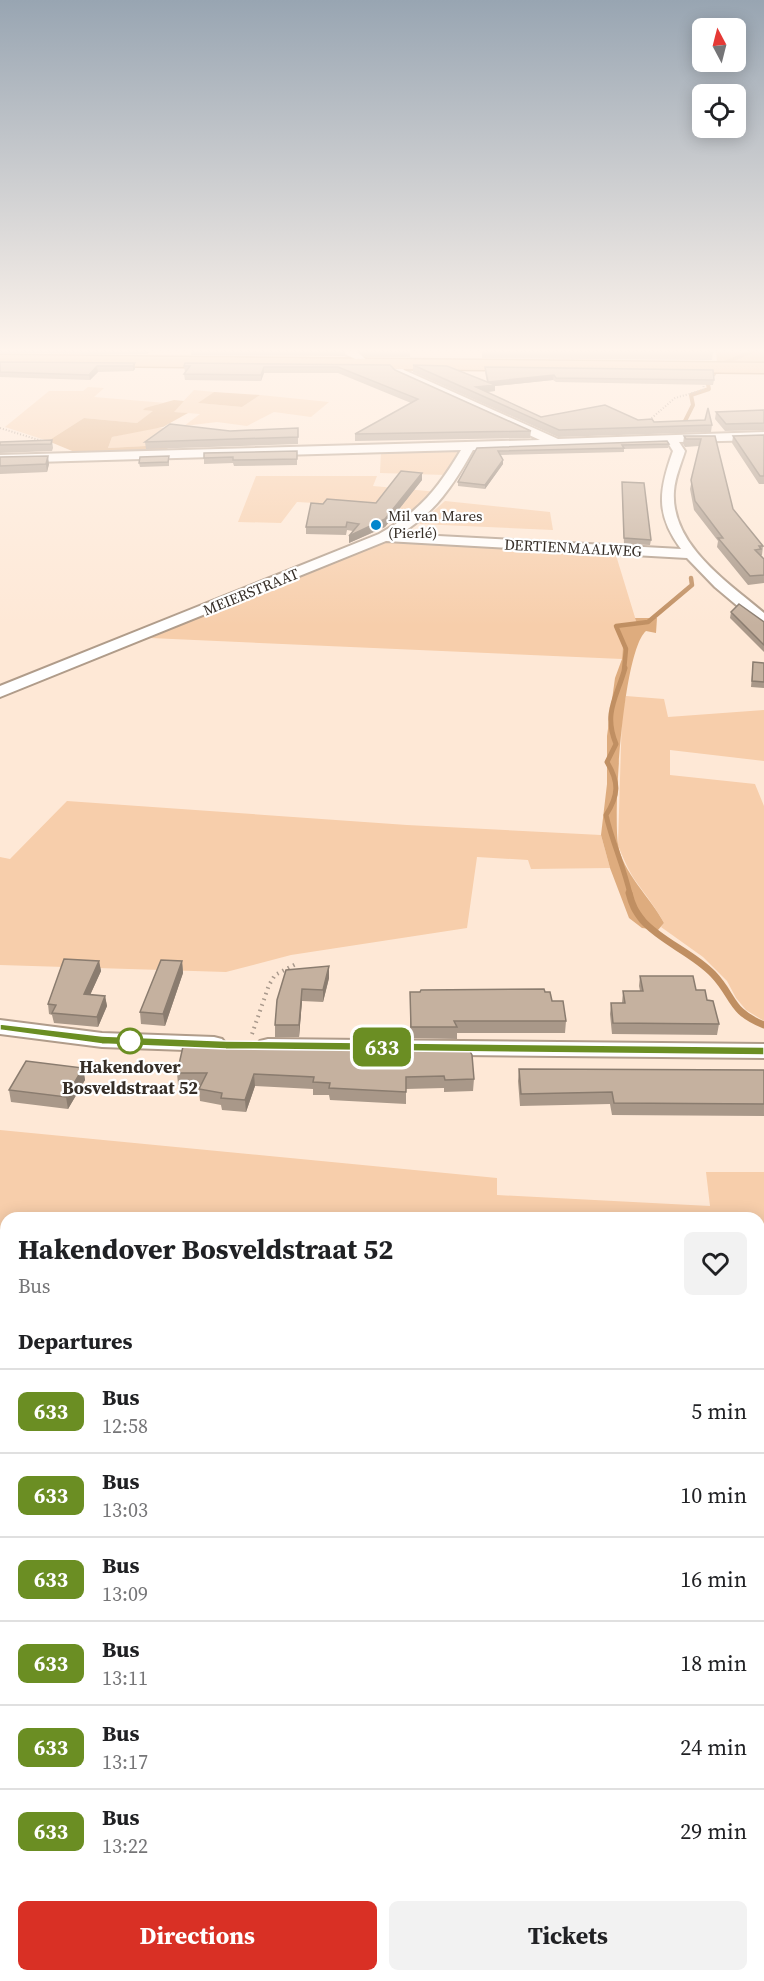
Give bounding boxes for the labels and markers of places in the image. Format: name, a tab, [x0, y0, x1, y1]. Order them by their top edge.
place label: Mil van Mares (Pierlé)	[388, 505, 483, 543]
marker: Mil van Mares (Pierlé)	[369, 518, 383, 532]
marker: Hakendover Bosveldstraat 52	[117, 1028, 143, 1054]
place label: Hakendover Bosveldstraat 52	[62, 1054, 198, 1100]

